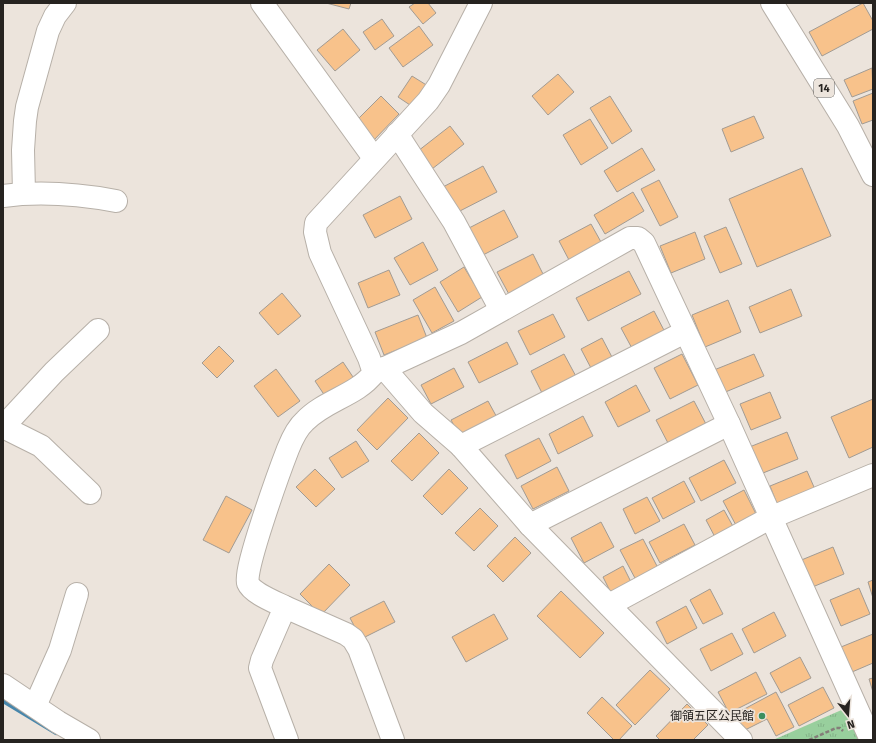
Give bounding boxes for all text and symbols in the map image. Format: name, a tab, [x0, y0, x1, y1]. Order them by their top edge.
road number: 14	[814, 79, 834, 97]
north arrow	[828, 695, 868, 735]
place label: 御領五区公民館	[670, 709, 754, 723]
marker: 御領五区公民館	[757, 711, 767, 721]
text: N	[845, 717, 856, 731]

